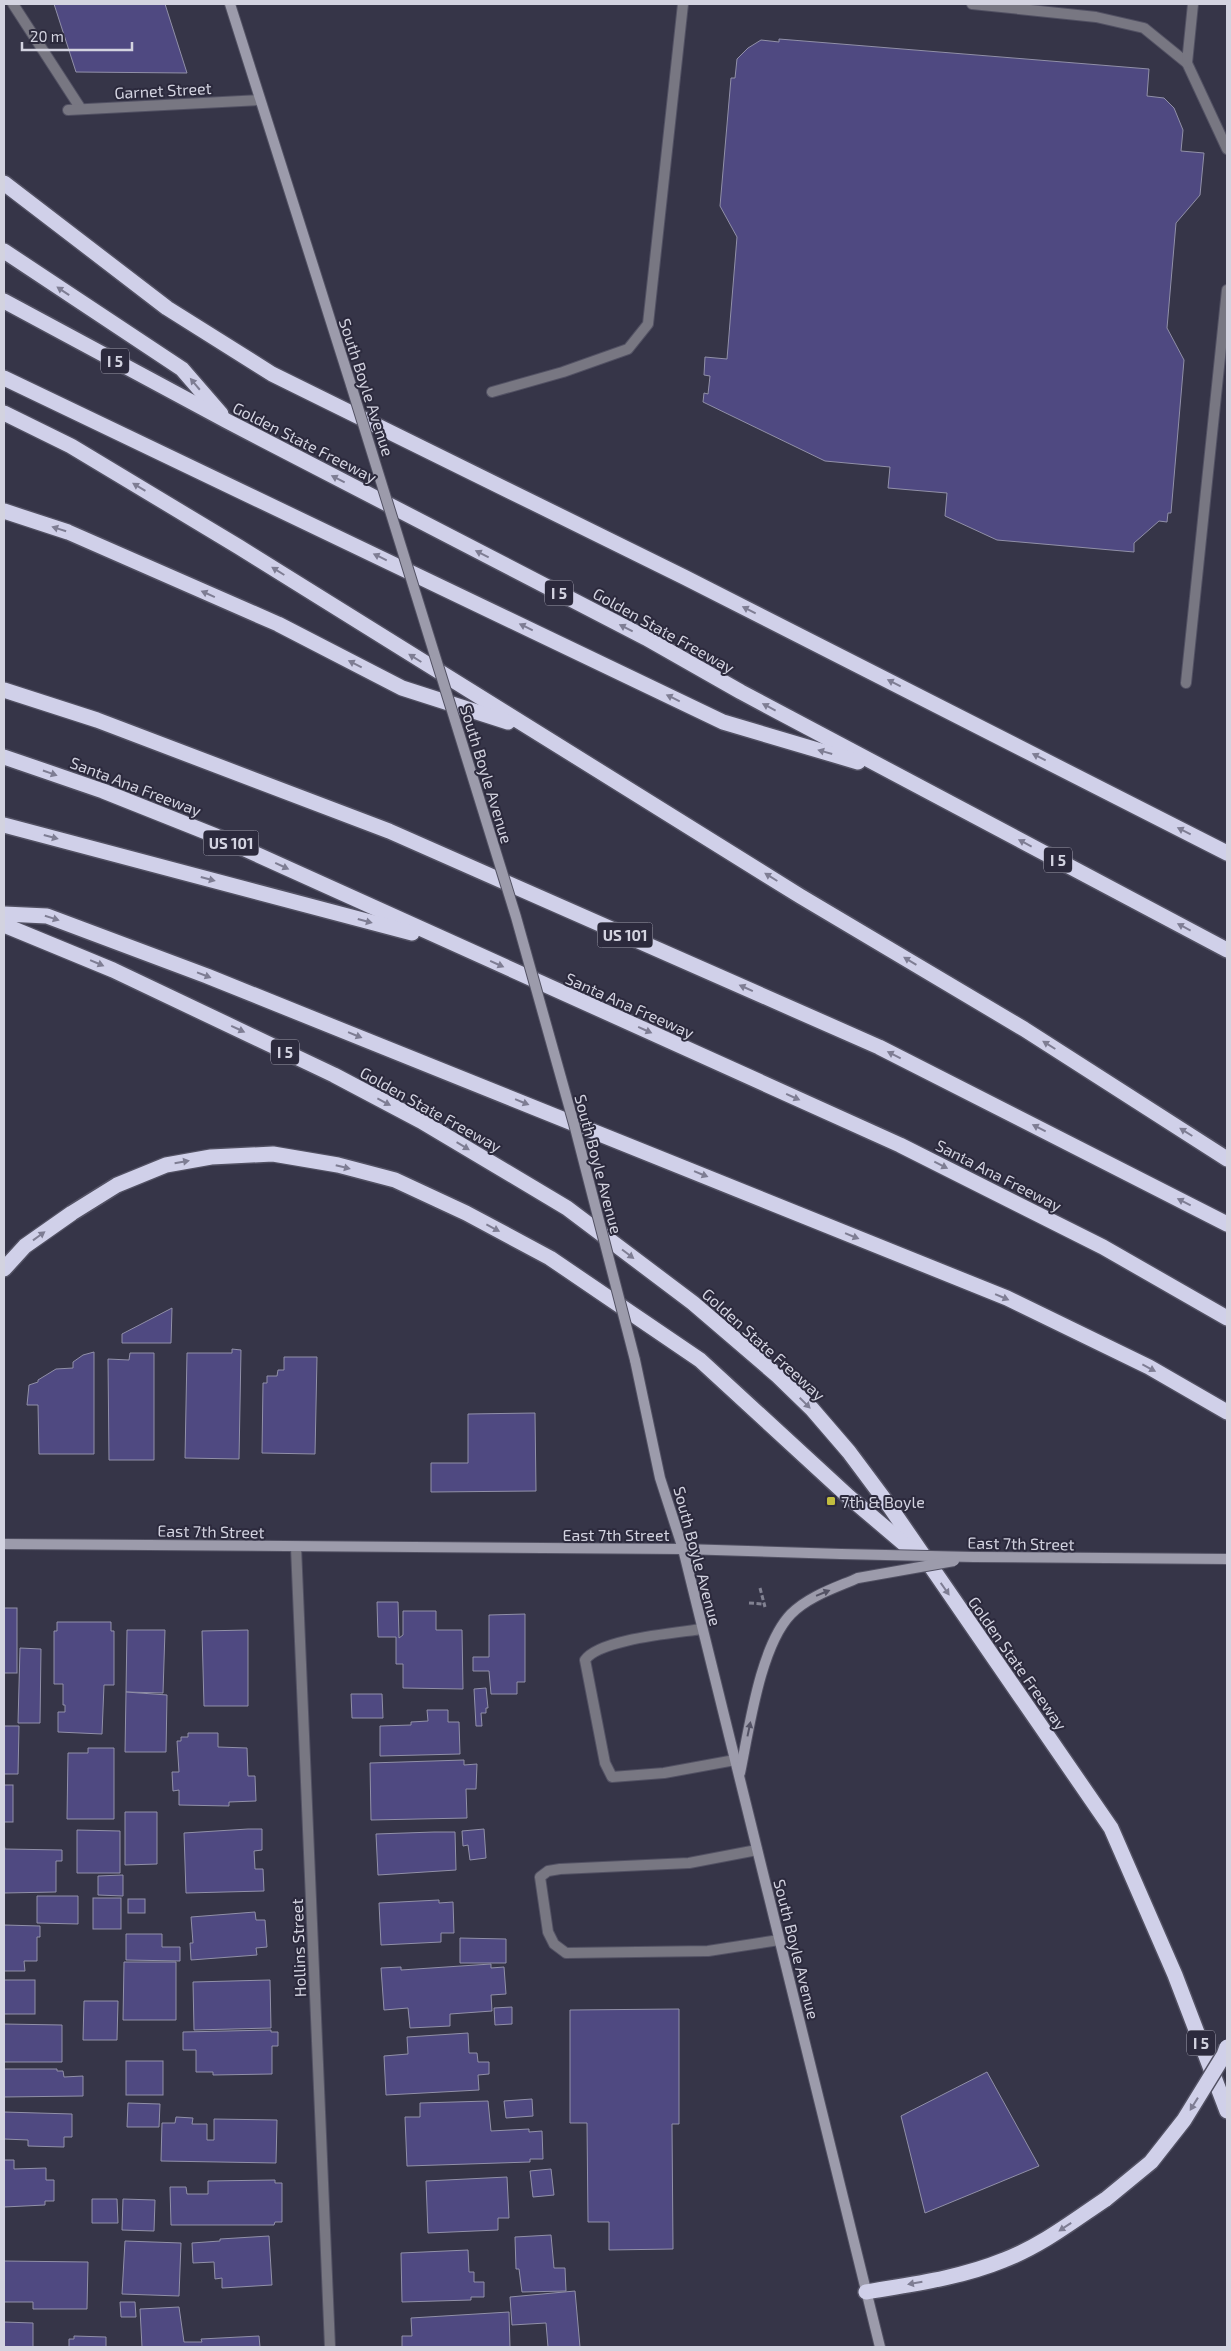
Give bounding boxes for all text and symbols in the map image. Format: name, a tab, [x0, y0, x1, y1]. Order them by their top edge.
scale bar	[22, 20, 132, 52]
text: 20 m	[30, 27, 64, 45]
street label: Garnet Street	[114, 78, 212, 102]
one-way arrow	[56, 286, 70, 296]
street label: South Boyle Avenue	[336, 316, 398, 458]
road number: I 5	[101, 348, 129, 374]
one-way arrow	[190, 378, 201, 391]
street label: Golden State Freeway	[230, 398, 380, 487]
one-way arrow	[331, 475, 345, 483]
one-way arrow	[132, 482, 145, 491]
one-way arrow	[51, 525, 66, 533]
one-way arrow	[475, 549, 489, 558]
one-way arrow	[373, 553, 387, 561]
one-way arrow	[271, 566, 284, 576]
road number: I 5	[545, 580, 573, 606]
street label: Golden State Freeway	[590, 583, 738, 677]
one-way arrow	[201, 589, 215, 597]
one-way arrow	[742, 606, 756, 614]
one-way arrow	[519, 623, 533, 631]
one-way arrow	[619, 624, 634, 632]
one-way arrow	[409, 653, 422, 662]
one-way arrow	[347, 660, 362, 668]
one-way arrow	[887, 679, 902, 687]
one-way arrow	[665, 694, 680, 702]
street label: South Boyle Avenue	[457, 703, 517, 845]
one-way arrow	[761, 703, 776, 711]
one-way arrow	[818, 748, 833, 756]
street label: Santa Ana Freeway	[68, 752, 205, 820]
one-way arrow	[1032, 753, 1047, 761]
one-way arrow	[43, 769, 58, 777]
one-way arrow	[1177, 827, 1191, 835]
road number: US 101	[204, 830, 258, 856]
one-way arrow	[43, 834, 58, 842]
one-way arrow	[1018, 839, 1032, 847]
road number: I 5	[1044, 848, 1072, 872]
one-way arrow	[275, 862, 289, 870]
one-way arrow	[764, 873, 777, 882]
one-way arrow	[200, 875, 215, 883]
one-way arrow	[45, 915, 60, 923]
one-way arrow	[358, 917, 373, 925]
road number: US 101	[598, 922, 652, 948]
one-way arrow	[1177, 923, 1191, 931]
one-way arrow	[903, 957, 916, 966]
one-way arrow	[90, 960, 104, 968]
one-way arrow	[490, 960, 504, 968]
street label: Santa Ana Freeway	[563, 968, 698, 1042]
one-way arrow	[197, 971, 212, 979]
one-way arrow	[739, 984, 753, 992]
one-way arrow	[231, 1025, 245, 1033]
one-way arrow	[638, 1027, 652, 1035]
one-way arrow	[348, 1032, 362, 1040]
road number: I 5	[271, 1040, 299, 1064]
one-way arrow	[1042, 1041, 1056, 1050]
one-way arrow	[887, 1051, 901, 1059]
street label: Golden State Freeway	[357, 1062, 505, 1156]
street label: South Boyle Avenue	[571, 1092, 627, 1236]
one-way arrow	[786, 1093, 800, 1101]
one-way arrow	[376, 1098, 391, 1106]
one-way arrow	[515, 1099, 529, 1107]
one-way arrow	[1032, 1124, 1046, 1132]
one-way arrow	[1180, 1128, 1193, 1137]
street label: Santa Ana Freeway	[933, 1135, 1066, 1215]
one-way arrow	[456, 1141, 469, 1150]
one-way arrow	[175, 1158, 191, 1166]
one-way arrow	[933, 1161, 948, 1169]
one-way arrow	[335, 1163, 350, 1171]
one-way arrow	[694, 1171, 708, 1179]
one-way arrow	[1177, 1198, 1191, 1206]
one-way arrow	[486, 1223, 500, 1232]
one-way arrow	[32, 1231, 46, 1241]
one-way arrow	[845, 1232, 859, 1240]
one-way arrow	[621, 1248, 634, 1259]
street label: Golden State Freeway	[699, 1284, 830, 1404]
one-way arrow	[995, 1293, 1009, 1301]
one-way arrow	[1141, 1364, 1156, 1372]
one-way arrow	[799, 1397, 811, 1409]
street label: South Boyle Avenue	[670, 1484, 726, 1628]
place label: 7th & Boyle	[841, 1492, 925, 1511]
marker: 7th & Boyle	[825, 1495, 837, 1507]
street label: East 7th Street	[157, 1521, 265, 1541]
street label: East 7th Street	[562, 1525, 670, 1544]
street label: East 7th Street	[967, 1533, 1075, 1553]
one-way arrow	[940, 1582, 950, 1595]
one-way arrow	[816, 1588, 830, 1596]
street label: Golden State Freeway	[965, 1593, 1072, 1734]
one-way arrow	[745, 1721, 753, 1737]
street label: South Boyle Avenue	[770, 1877, 824, 2021]
street label: Hollins Street	[287, 1898, 309, 1998]
road number: I 5	[1187, 2030, 1215, 2056]
one-way arrow	[1189, 2097, 1199, 2110]
one-way arrow	[1059, 2222, 1072, 2232]
one-way arrow	[907, 2280, 923, 2288]

